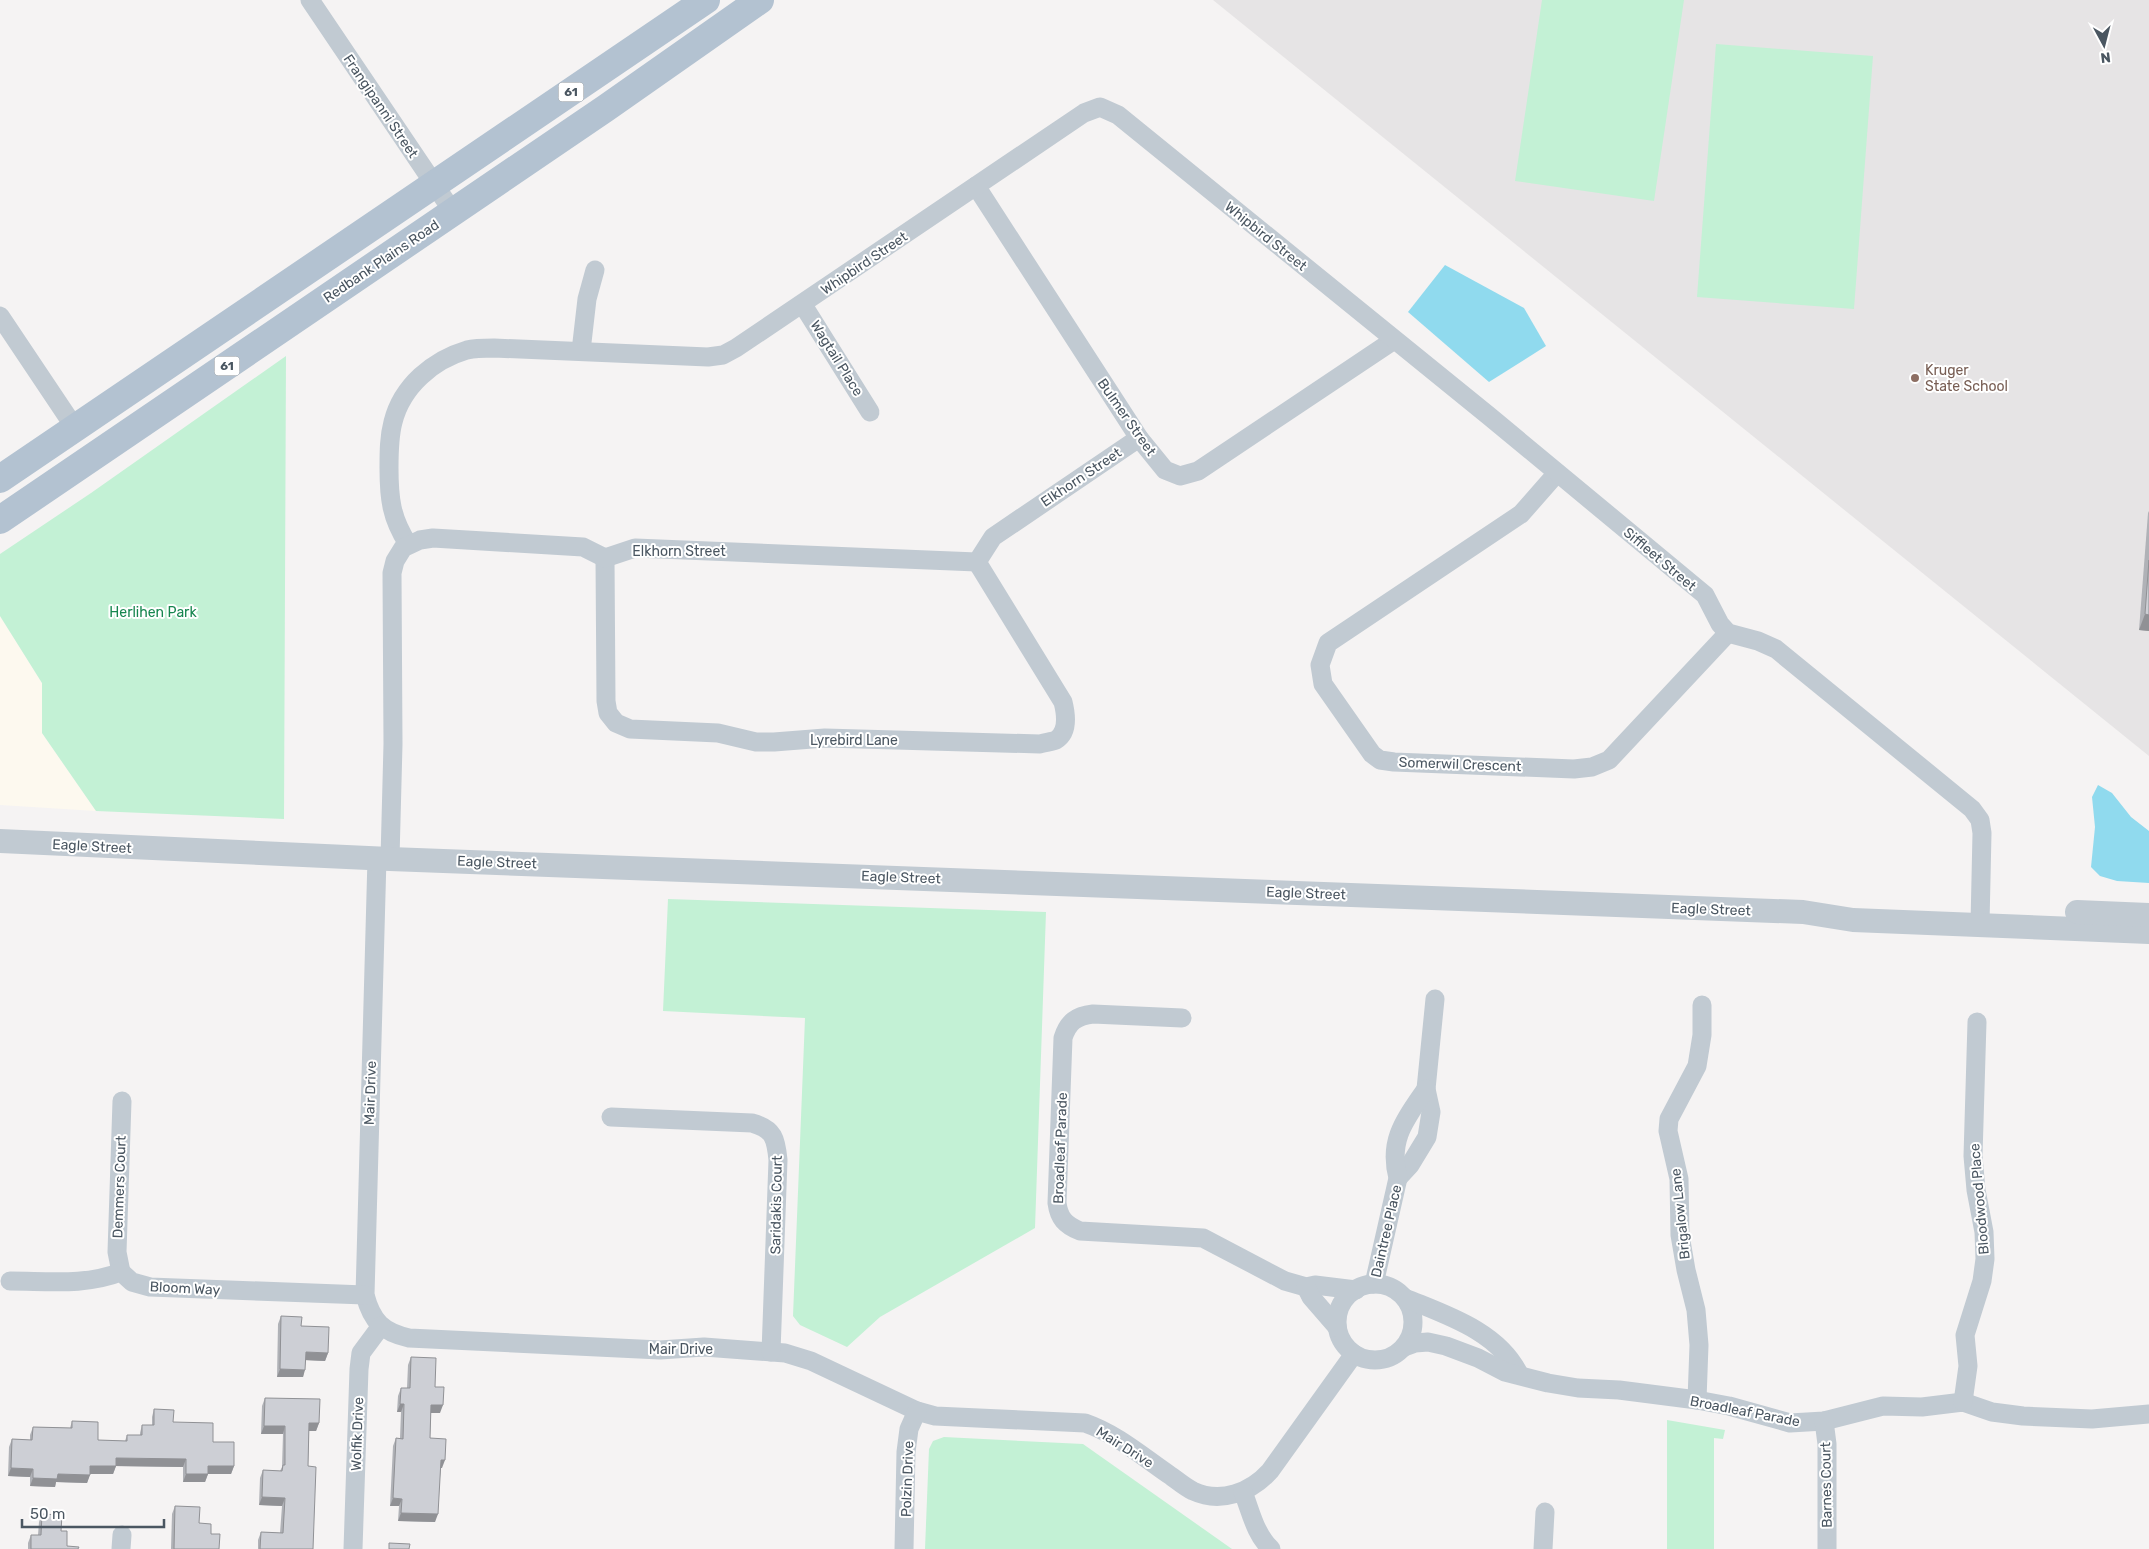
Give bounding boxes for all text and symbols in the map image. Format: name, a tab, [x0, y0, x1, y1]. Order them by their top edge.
north arrow	[2079, 20, 2129, 70]
text: N	[2099, 48, 2112, 66]
street label: Frangipanni Street	[340, 51, 422, 162]
road number: 61	[558, 82, 584, 101]
street label: Whipbird Street	[1221, 198, 1311, 275]
street label: Redbank Plains Road	[320, 216, 442, 307]
street label: Whipbird Street	[818, 228, 911, 299]
street label: Wagtail Place	[807, 317, 867, 399]
road number: 61	[214, 356, 240, 376]
place label: Kruger State School	[1925, 362, 2008, 395]
marker: Kruger State School	[1909, 372, 1921, 384]
street label: Bulmer Street	[1094, 375, 1160, 460]
street label: Elkhorn Street	[1038, 444, 1125, 511]
street label: Siffleet Street	[1620, 524, 1700, 595]
street label: Elkhorn Street	[632, 543, 726, 560]
park label: Herlihen Park	[109, 604, 197, 621]
street label: Lyrebird Lane	[810, 732, 898, 749]
street label: Somerwil Crescent	[1398, 754, 1522, 775]
street label: Eagle Street	[52, 836, 133, 857]
street label: Eagle Street	[457, 853, 538, 872]
street label: Eagle Street	[861, 868, 942, 887]
street label: Eagle Street	[1266, 884, 1347, 903]
street label: Eagle Street	[1671, 900, 1752, 919]
street label: Mair Drive	[361, 1060, 380, 1125]
street label: Broadleaf Parade	[1050, 1092, 1071, 1204]
street label: Demmers Court	[109, 1135, 130, 1239]
street label: Bloodwood Place	[1966, 1142, 1993, 1255]
street label: Saridakis Court	[767, 1155, 786, 1255]
street label: Brigalow Lane	[1667, 1167, 1694, 1260]
street label: Daintree Place	[1368, 1183, 1405, 1279]
street label: Bloom Way	[149, 1278, 221, 1299]
street label: Mair Drive	[649, 1341, 713, 1358]
street label: Broadleaf Parade	[1688, 1392, 1802, 1431]
street label: Wolfik Drive	[348, 1396, 367, 1471]
street label: Mair Drive	[1093, 1423, 1157, 1472]
street label: Polzin Drive	[898, 1440, 917, 1518]
street label: Barnes Court	[1817, 1441, 1836, 1528]
scale bar	[22, 1496, 165, 1528]
text: 50 m	[30, 1505, 65, 1523]

